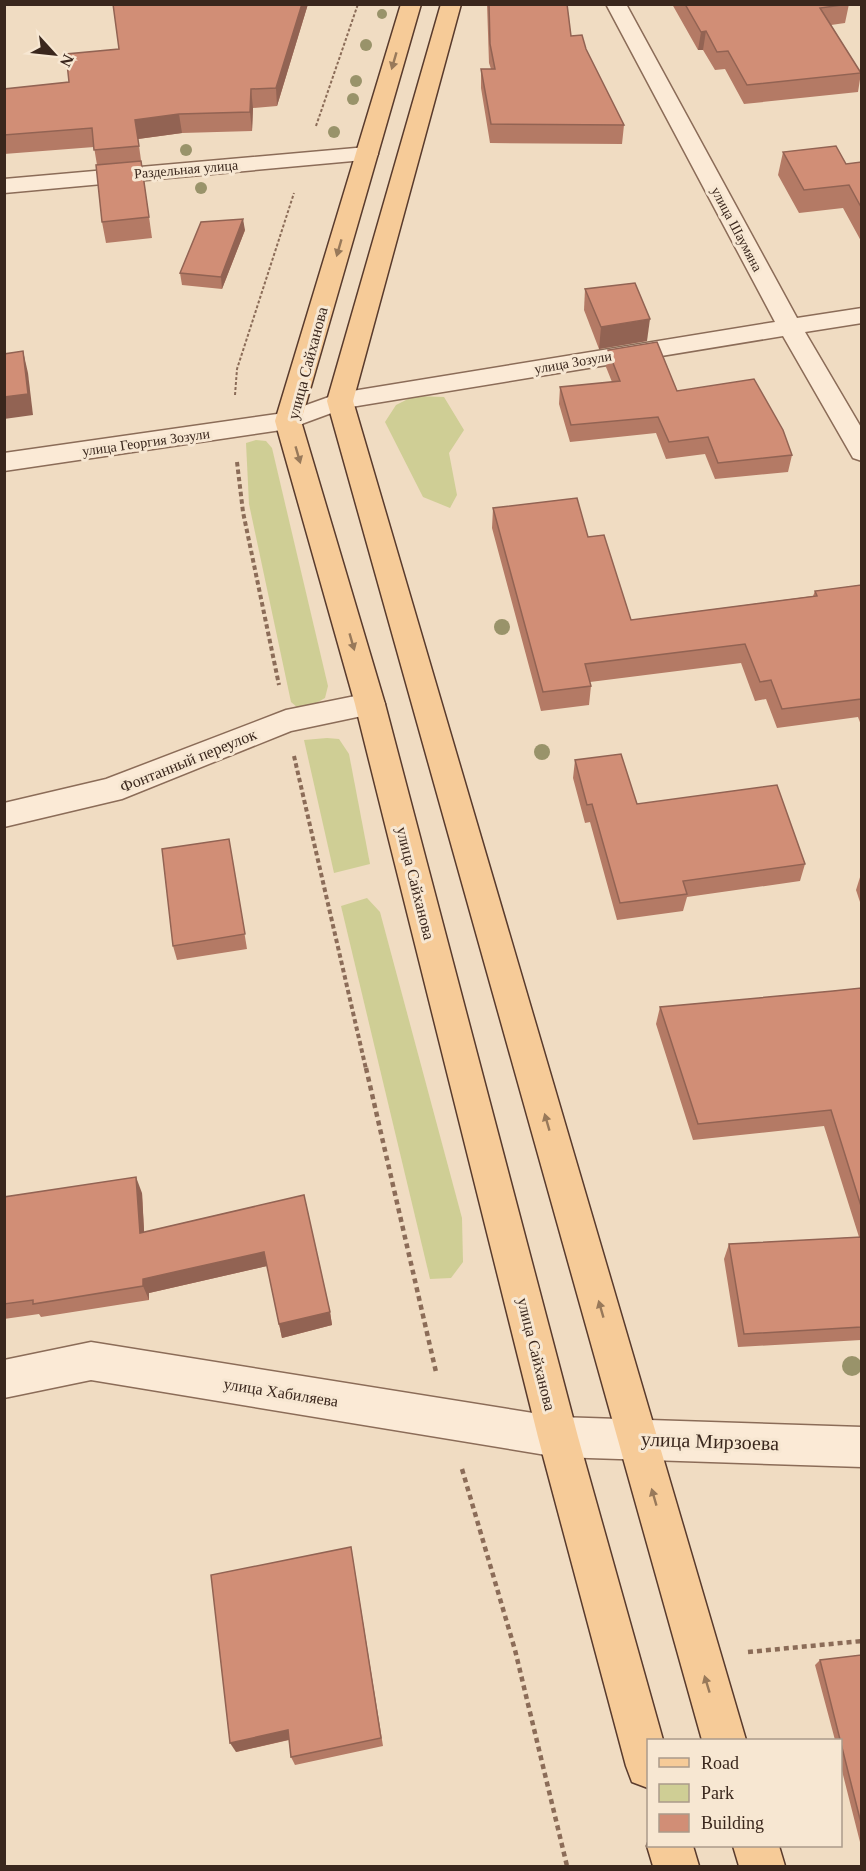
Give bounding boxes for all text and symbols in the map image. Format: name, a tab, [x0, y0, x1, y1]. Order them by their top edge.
north arrow	[24, 24, 84, 84]
text: N	[57, 52, 77, 70]
one-way arrow	[389, 52, 398, 70]
street label: Раздельная улица	[133, 157, 239, 182]
street label: улица Шаумяна	[708, 184, 766, 275]
one-way arrow	[334, 239, 343, 257]
street label: улица Сайханова	[284, 305, 332, 421]
street label: улица Зозули	[533, 348, 613, 377]
street label: улица Георгия Зозули	[81, 426, 211, 459]
one-way arrow	[294, 446, 303, 464]
one-way arrow	[348, 633, 357, 651]
street label: Фонтанный переулок	[118, 725, 259, 796]
street label: улица Сайханова	[392, 825, 438, 942]
one-way arrow	[542, 1113, 551, 1131]
street label: улица Сайханова	[513, 1296, 559, 1413]
one-way arrow	[596, 1300, 605, 1318]
street label: улица Хабиляева	[222, 1375, 339, 1411]
street label: улица Мирзоева	[641, 1428, 780, 1455]
one-way arrow	[649, 1488, 659, 1506]
one-way arrow	[702, 1675, 711, 1693]
legend	[647, 1739, 842, 1847]
text: Road	[701, 1753, 739, 1773]
text: Park	[701, 1783, 734, 1803]
text: Building	[701, 1813, 764, 1833]

